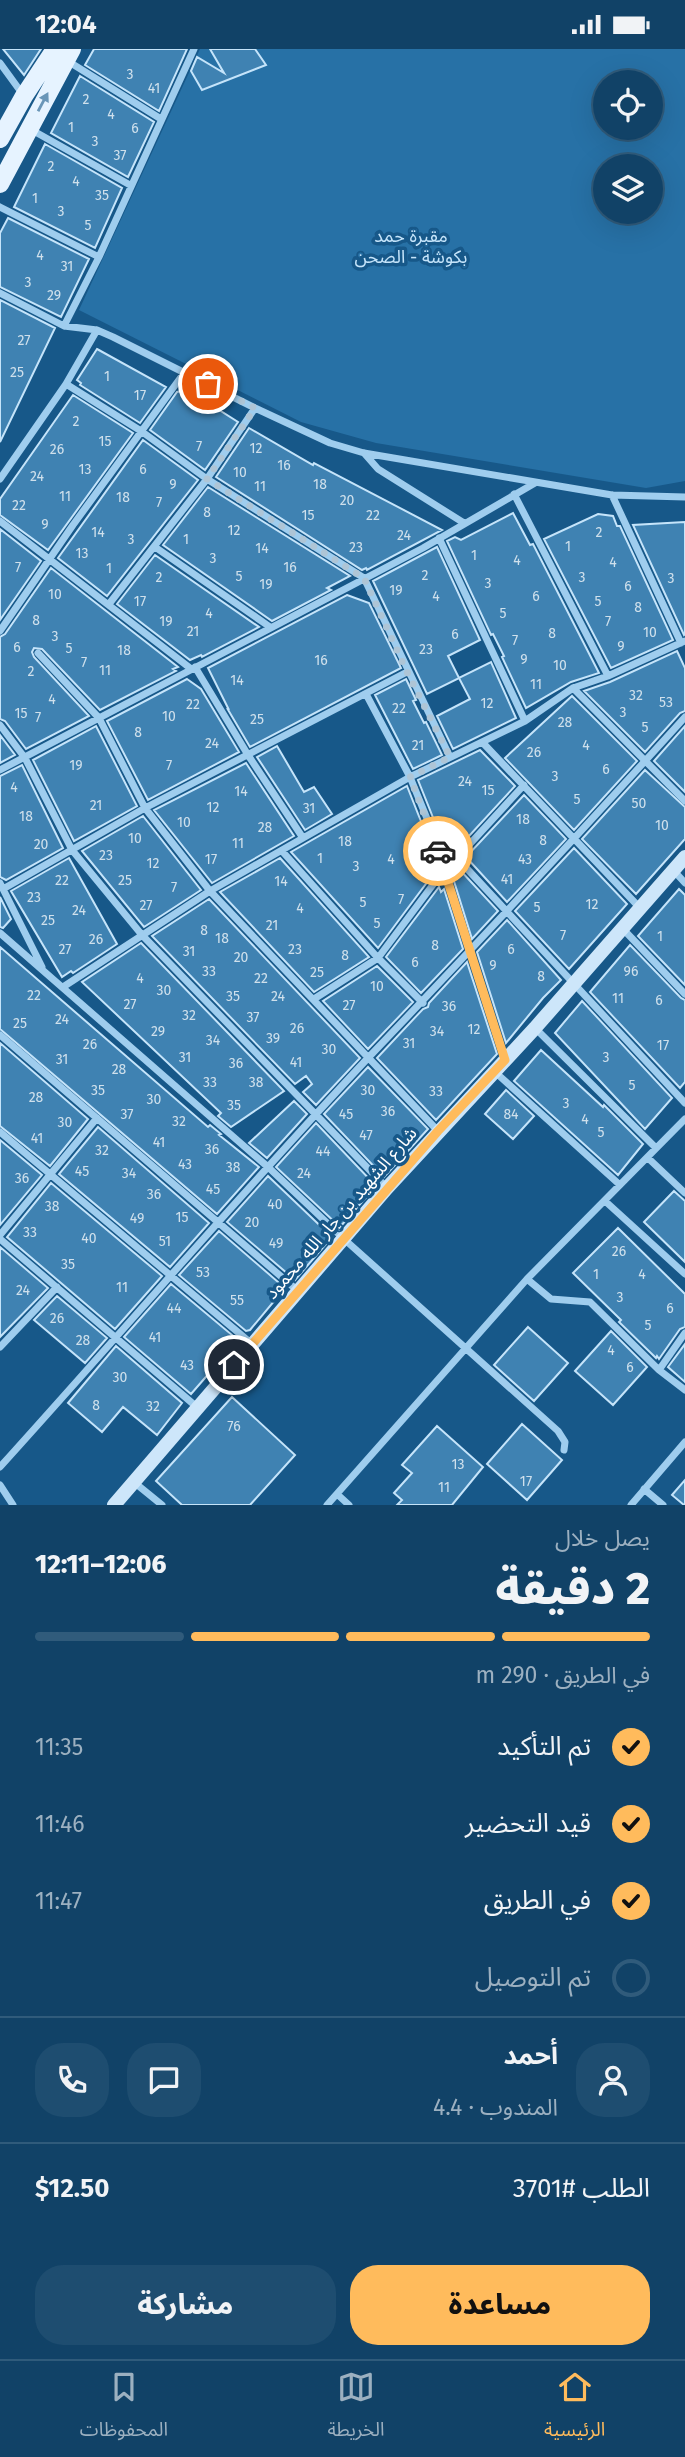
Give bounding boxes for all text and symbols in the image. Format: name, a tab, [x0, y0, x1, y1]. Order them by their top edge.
text: 12:04	[35, 9, 97, 40]
house number: 3	[127, 66, 134, 83]
map controls	[593, 70, 663, 224]
button: locate	[593, 70, 663, 140]
house number: 41	[148, 80, 160, 97]
house number: 2	[83, 91, 90, 108]
one-way arrow	[38, 92, 49, 112]
house number: 4	[107, 106, 115, 123]
house number: 1	[68, 119, 74, 136]
house number: 6	[131, 120, 139, 137]
house number: 3	[92, 133, 99, 150]
house number: 37	[113, 147, 127, 164]
button: layers	[593, 154, 663, 224]
house number: 2	[48, 158, 55, 175]
house number: 4	[72, 173, 80, 190]
house number: 35	[95, 187, 109, 204]
house number: 1	[32, 190, 38, 207]
house number: 3	[58, 203, 65, 220]
house number: 5	[84, 217, 92, 234]
park label: مقبرة حمد بكوشة - الصحن	[355, 225, 467, 268]
house number: 4	[36, 247, 44, 264]
house number: 31	[61, 258, 73, 275]
house number: 3	[25, 274, 32, 291]
house number: 29	[47, 287, 61, 304]
house number: 27	[17, 332, 31, 349]
pin	[178, 354, 238, 414]
house number: 25	[10, 364, 24, 381]
icon: bag	[189, 365, 227, 403]
house number: 1	[104, 368, 110, 385]
house number: 17	[134, 387, 146, 404]
house number: 2	[73, 413, 80, 430]
house number: 15	[98, 433, 112, 450]
house number: 7	[196, 438, 202, 455]
house number: 12	[250, 440, 263, 457]
house number: 26	[50, 441, 64, 458]
house number: 16	[277, 457, 291, 474]
house number: 13	[78, 461, 92, 478]
house number: 6	[139, 461, 147, 478]
house number: 10	[233, 464, 247, 481]
house number: 24	[30, 468, 45, 485]
house number: 9	[169, 476, 177, 493]
house number: 18	[313, 476, 327, 493]
house number: 11	[254, 478, 266, 495]
house number: 11	[59, 488, 71, 505]
house number: 18	[116, 489, 130, 506]
house number: 20	[340, 492, 355, 509]
house number: 7	[156, 494, 162, 511]
house number: 22	[12, 497, 26, 514]
house number: 8	[203, 504, 211, 521]
house number: 15	[301, 507, 315, 524]
house number: 22	[366, 507, 380, 524]
house number: 9	[41, 516, 49, 533]
house number: 12	[228, 522, 241, 539]
house number: 14	[91, 524, 105, 541]
house number: 2	[596, 524, 603, 541]
house number: 24	[397, 527, 412, 544]
house number: 3	[128, 531, 135, 548]
house number: 1	[183, 531, 189, 548]
house number: 1	[565, 538, 571, 555]
house number: 23	[349, 539, 363, 556]
house number: 14	[255, 540, 269, 557]
house number: 13	[75, 545, 89, 562]
house number: 1	[471, 547, 477, 564]
house number: 3	[210, 550, 217, 567]
house number: 4	[513, 552, 521, 569]
house number: 4	[609, 554, 617, 571]
house number: 7	[15, 559, 21, 576]
house number: 16	[283, 559, 297, 576]
house number: 1	[106, 560, 112, 577]
house number: 2	[422, 567, 429, 584]
house number: 5	[235, 568, 243, 585]
house number: 2	[156, 569, 163, 586]
house number: 3	[579, 569, 586, 586]
house number: 3	[668, 570, 675, 587]
house number: 3	[485, 575, 492, 592]
house number: 19	[259, 576, 273, 593]
house number: 6	[624, 578, 632, 595]
house number: 19	[389, 582, 403, 599]
house number: 10	[48, 586, 62, 603]
house number: 4	[432, 588, 440, 605]
house number: 6	[532, 588, 540, 605]
house number: 17	[134, 593, 146, 610]
house number: 5	[594, 593, 602, 610]
house number: 8	[634, 599, 642, 616]
house number: 4	[205, 605, 213, 622]
house number: 5	[499, 605, 507, 622]
house number: 8	[32, 612, 40, 629]
house number: 19	[159, 613, 173, 630]
house number: 7	[605, 613, 611, 630]
house number: 21	[187, 623, 199, 640]
house number: 10	[643, 624, 657, 641]
house number: 8	[548, 625, 556, 642]
house number: 6	[451, 626, 459, 643]
house number: 3	[52, 628, 59, 645]
house number: 7	[512, 632, 518, 649]
house number: 9	[617, 638, 625, 655]
house number: 6	[13, 639, 21, 656]
house number: 5	[65, 640, 73, 657]
house number: 23	[419, 641, 433, 658]
house number: 18	[117, 642, 131, 659]
house number: 9	[520, 651, 528, 668]
house number: 16	[314, 652, 328, 669]
house number: 7	[81, 654, 87, 671]
house number: 10	[553, 657, 567, 674]
house number: 11	[99, 662, 111, 679]
house number: 2	[28, 663, 35, 680]
house number: 14	[230, 672, 244, 689]
house number: 11	[530, 676, 542, 693]
house number: 32	[629, 687, 643, 704]
house number: 4	[48, 691, 56, 708]
house number: 53	[659, 694, 673, 711]
house number: 12	[481, 695, 494, 712]
house number: 22	[186, 696, 200, 713]
house number: 22	[392, 700, 406, 717]
house number: 3	[620, 704, 627, 721]
house number: 15	[14, 705, 28, 722]
house number: 10	[162, 708, 176, 725]
house number: 7	[35, 709, 41, 726]
house number: 25	[250, 711, 264, 728]
house number: 28	[558, 714, 573, 731]
house number: 5	[641, 719, 649, 736]
house number: 8	[134, 724, 142, 741]
house number: 24	[205, 735, 220, 752]
house number: 21	[412, 737, 424, 754]
house number: 4	[582, 737, 590, 754]
house number: 26	[527, 744, 541, 761]
house number: 19	[69, 757, 83, 774]
house number: 7	[166, 757, 172, 774]
house number: 6	[602, 761, 610, 778]
house number: 3	[552, 768, 559, 785]
house number: 24	[458, 773, 473, 790]
house number: 4	[10, 779, 18, 796]
house number: 15	[481, 782, 495, 799]
house number: 14	[234, 783, 248, 800]
house number: 5	[573, 791, 581, 808]
house number: 50	[632, 795, 647, 812]
house number: 21	[90, 797, 102, 814]
house number: 12	[207, 799, 220, 816]
house number: 31	[303, 800, 315, 817]
house number: 18	[19, 808, 33, 825]
house number: 18	[516, 811, 530, 828]
house number: 10	[177, 814, 191, 831]
courier	[403, 816, 473, 886]
house number: 10	[655, 817, 669, 834]
house number: 28	[258, 819, 273, 836]
house number: 10	[128, 830, 142, 847]
icon: car	[419, 832, 457, 870]
house number: 8	[539, 832, 547, 849]
house number: 18	[338, 833, 352, 850]
house number: 11	[232, 835, 244, 852]
house number: 20	[34, 836, 49, 853]
house number: 23	[99, 847, 113, 864]
house number: 1	[317, 850, 323, 867]
house number: 17	[205, 851, 217, 868]
house number: 4	[387, 851, 395, 868]
house number: 43	[518, 851, 532, 868]
house number: 12	[147, 855, 160, 872]
house number: 3	[353, 858, 360, 875]
house number: 41	[501, 871, 513, 888]
house number: 22	[55, 872, 69, 889]
house number: 25	[118, 872, 132, 889]
house number: 14	[274, 873, 288, 890]
house number: 7	[171, 879, 177, 896]
house number: 23	[27, 889, 41, 906]
house number: 7	[398, 891, 404, 908]
house number: 5	[359, 894, 367, 911]
house number: 12	[586, 896, 599, 913]
house number: 27	[139, 897, 153, 914]
house number: 5	[533, 899, 541, 916]
house number: 4	[296, 900, 304, 917]
house number: 24	[72, 902, 87, 919]
house number: 25	[41, 912, 55, 929]
house number: 5	[373, 915, 381, 932]
house number: 21	[266, 917, 278, 934]
house number: 8	[200, 922, 208, 939]
house number: 7	[560, 927, 566, 944]
house number: 1	[657, 928, 663, 945]
house number: 18	[215, 930, 229, 947]
house number: 26	[89, 931, 103, 948]
house number: 8	[431, 937, 439, 954]
house number: 27	[58, 941, 72, 958]
house number: 23	[288, 941, 302, 958]
house number: 6	[507, 941, 515, 958]
house number: 31	[183, 943, 195, 960]
house number: 8	[341, 947, 349, 964]
house number: 20	[234, 949, 249, 966]
house number: 6	[411, 954, 419, 971]
house number: 9	[489, 957, 497, 974]
house number: 33	[202, 963, 216, 980]
house number: 96	[624, 963, 638, 980]
house number: 25	[310, 964, 324, 981]
house number: 8	[537, 968, 545, 985]
house number: 4	[136, 970, 144, 987]
house number: 22	[254, 970, 268, 987]
house number: 10	[370, 978, 384, 995]
house number: 30	[157, 982, 172, 999]
house number: 22	[27, 987, 41, 1004]
house number: 35	[226, 988, 240, 1005]
house number: 24	[271, 988, 286, 1005]
house number: 11	[612, 990, 624, 1007]
house number: 6	[655, 992, 663, 1009]
house number: 27	[123, 996, 137, 1013]
house number: 27	[342, 997, 356, 1014]
house number: 36	[442, 998, 456, 1015]
house number: 32	[182, 1007, 196, 1024]
house number: 37	[246, 1009, 260, 1026]
house number: 24	[55, 1011, 70, 1028]
house number: 25	[13, 1015, 27, 1032]
house number: 26	[290, 1020, 304, 1037]
house number: 12	[468, 1021, 481, 1038]
house number: 29	[151, 1023, 165, 1040]
house number: 34	[430, 1023, 445, 1040]
house number: 39	[266, 1030, 280, 1047]
house number: 34	[206, 1032, 221, 1049]
house number: 31	[403, 1035, 415, 1052]
house number: 26	[83, 1036, 97, 1053]
house number: 17	[657, 1037, 669, 1054]
house number: 30	[322, 1041, 337, 1058]
house number: 31	[179, 1049, 191, 1066]
house number: 3	[603, 1049, 610, 1066]
house number: 31	[56, 1051, 68, 1068]
house number: 41	[290, 1054, 302, 1071]
house number: 36	[229, 1055, 243, 1072]
house number: 28	[112, 1061, 127, 1078]
house number: 33	[203, 1074, 217, 1091]
house number: 38	[249, 1074, 264, 1091]
house number: 5	[628, 1077, 636, 1094]
house number: 35	[91, 1082, 105, 1099]
house number: 30	[361, 1082, 376, 1099]
house number: 33	[429, 1083, 443, 1100]
house number: 28	[29, 1089, 44, 1106]
house number: 30	[147, 1091, 162, 1108]
house number: 3	[563, 1095, 570, 1112]
house number: 35	[227, 1097, 241, 1114]
house number: 36	[381, 1103, 395, 1120]
house number: 37	[120, 1106, 134, 1123]
house number: 45	[339, 1106, 353, 1123]
house number: 84	[503, 1106, 519, 1123]
house number: 4	[581, 1111, 589, 1128]
house number: 32	[172, 1113, 186, 1130]
house number: 30	[58, 1114, 73, 1131]
street label: شارع الشهيد بن جار الله محمود	[260, 1123, 424, 1305]
house number: 5	[597, 1124, 605, 1141]
house number: 47	[359, 1127, 373, 1144]
house number: 41	[31, 1130, 43, 1147]
house number: 41	[153, 1134, 165, 1151]
house number: 36	[205, 1141, 219, 1158]
house number: 32	[95, 1142, 109, 1159]
house number: 44	[316, 1143, 331, 1160]
house number: 43	[178, 1156, 192, 1173]
house number: 38	[226, 1159, 241, 1176]
house number: 45	[75, 1163, 89, 1180]
house number: 34	[122, 1165, 137, 1182]
house number: 24	[297, 1165, 312, 1182]
house number: 36	[15, 1170, 29, 1187]
house number: 45	[206, 1181, 220, 1198]
house number: 36	[147, 1186, 161, 1203]
house number: 40	[267, 1196, 283, 1213]
house number: 38	[45, 1198, 60, 1215]
house number: 15	[175, 1209, 189, 1226]
house number: 49	[130, 1210, 144, 1227]
house number: 20	[245, 1214, 260, 1231]
house number: 33	[23, 1224, 37, 1241]
house number: 40	[81, 1230, 97, 1247]
house number: 51	[159, 1233, 171, 1250]
house number: 49	[269, 1235, 283, 1252]
house number: 26	[612, 1243, 626, 1260]
house number: 35	[61, 1256, 75, 1273]
house number: 53	[196, 1264, 210, 1281]
house number: 1	[593, 1266, 599, 1283]
house number: 4	[638, 1266, 646, 1283]
house number: 11	[116, 1279, 128, 1296]
house number: 24	[16, 1282, 31, 1299]
house number: 3	[617, 1289, 624, 1306]
house number: 55	[230, 1292, 244, 1309]
house number: 44	[167, 1300, 182, 1317]
house number: 6	[666, 1300, 674, 1317]
house number: 26	[50, 1310, 64, 1327]
house number: 5	[644, 1317, 652, 1334]
house number: 41	[149, 1329, 161, 1346]
house number: 28	[76, 1332, 91, 1349]
pin	[204, 1335, 264, 1395]
house number: 4	[607, 1342, 615, 1359]
icon: home	[215, 1346, 253, 1384]
house number: 43	[180, 1357, 194, 1374]
house number: 6	[626, 1359, 634, 1376]
house number: 30	[113, 1369, 128, 1386]
house number: 8	[92, 1397, 100, 1414]
house number: 32	[146, 1398, 160, 1415]
house number: 76	[227, 1418, 241, 1435]
house number: 13	[451, 1456, 465, 1473]
house number: 17	[520, 1473, 532, 1490]
house number: 11	[438, 1479, 450, 1496]
text: يصل خلال	[555, 1524, 650, 1552]
text: 12:06–12:11	[35, 1549, 166, 1580]
text: 2 دقيقة	[495, 1561, 650, 1616]
text: في الطريق · 290 m	[475, 1661, 650, 1689]
icon: check	[612, 1728, 650, 1766]
text: تم التأكيد	[497, 1731, 591, 1762]
text: 11:35	[35, 1733, 83, 1761]
icon: check	[612, 1805, 650, 1843]
text: قيد التحضير	[465, 1808, 591, 1839]
text: 11:46	[35, 1810, 85, 1838]
icon: check	[612, 1882, 650, 1920]
text: في الطريق	[484, 1885, 591, 1916]
text: 11:47	[35, 1887, 82, 1915]
text: تم التوصيل	[475, 1962, 591, 1993]
text: أحمد	[504, 2040, 558, 2071]
button: phone	[35, 2043, 109, 2117]
button: chat	[127, 2043, 201, 2117]
button: person	[576, 2043, 650, 2117]
text: المندوب · 4.4	[433, 2093, 558, 2121]
text: $12.50	[35, 2173, 110, 2204]
text: الطلب #3701	[513, 2173, 650, 2204]
button: مشاركة	[35, 2265, 336, 2345]
button: مساعدة	[350, 2265, 650, 2345]
tab: المحفوظات	[80, 2368, 168, 2450]
tab: الخريطة	[328, 2368, 385, 2450]
tab: الرئيسية	[544, 2368, 605, 2450]

